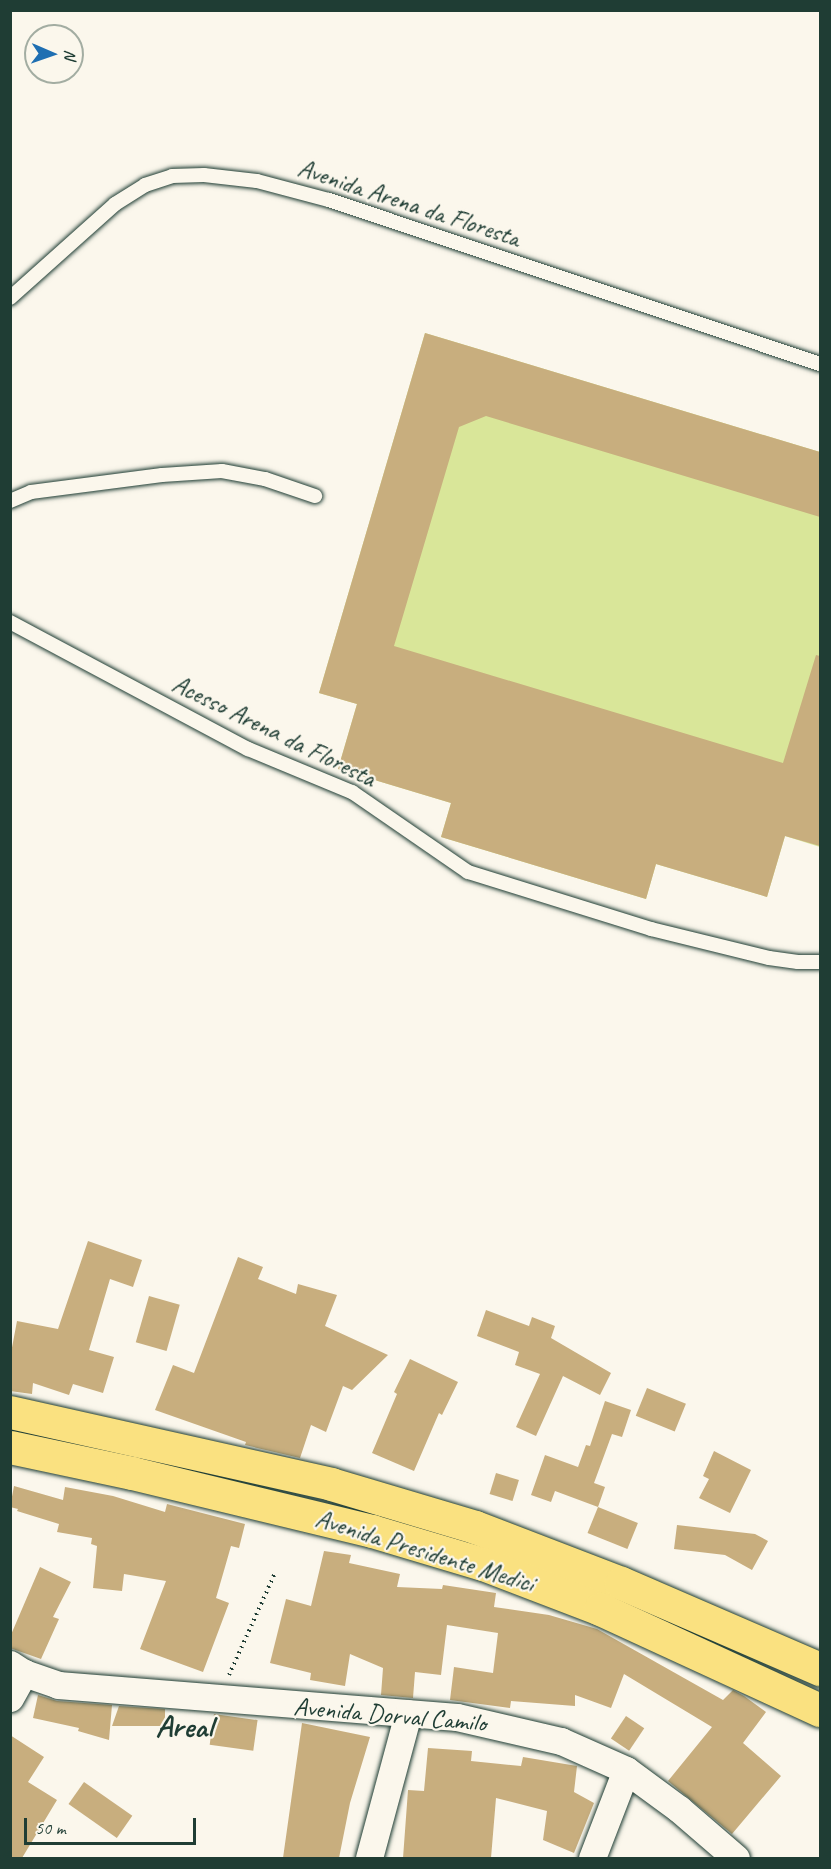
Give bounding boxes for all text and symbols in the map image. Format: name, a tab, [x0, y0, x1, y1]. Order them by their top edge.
north arrow	[24, 24, 84, 84]
text: N	[60, 49, 80, 60]
street label: Avenida Arena da Floresta	[294, 152, 524, 254]
street label: Acesso Arena da Floresta	[167, 668, 381, 794]
street label: Avenida Presidente Medici	[312, 1503, 538, 1599]
street label: Avenida Dorval Camilo	[292, 1691, 488, 1739]
district label: Areal	[155, 1708, 213, 1746]
scale bar	[27, 1806, 200, 1844]
text: 50 m	[35, 1817, 66, 1839]

